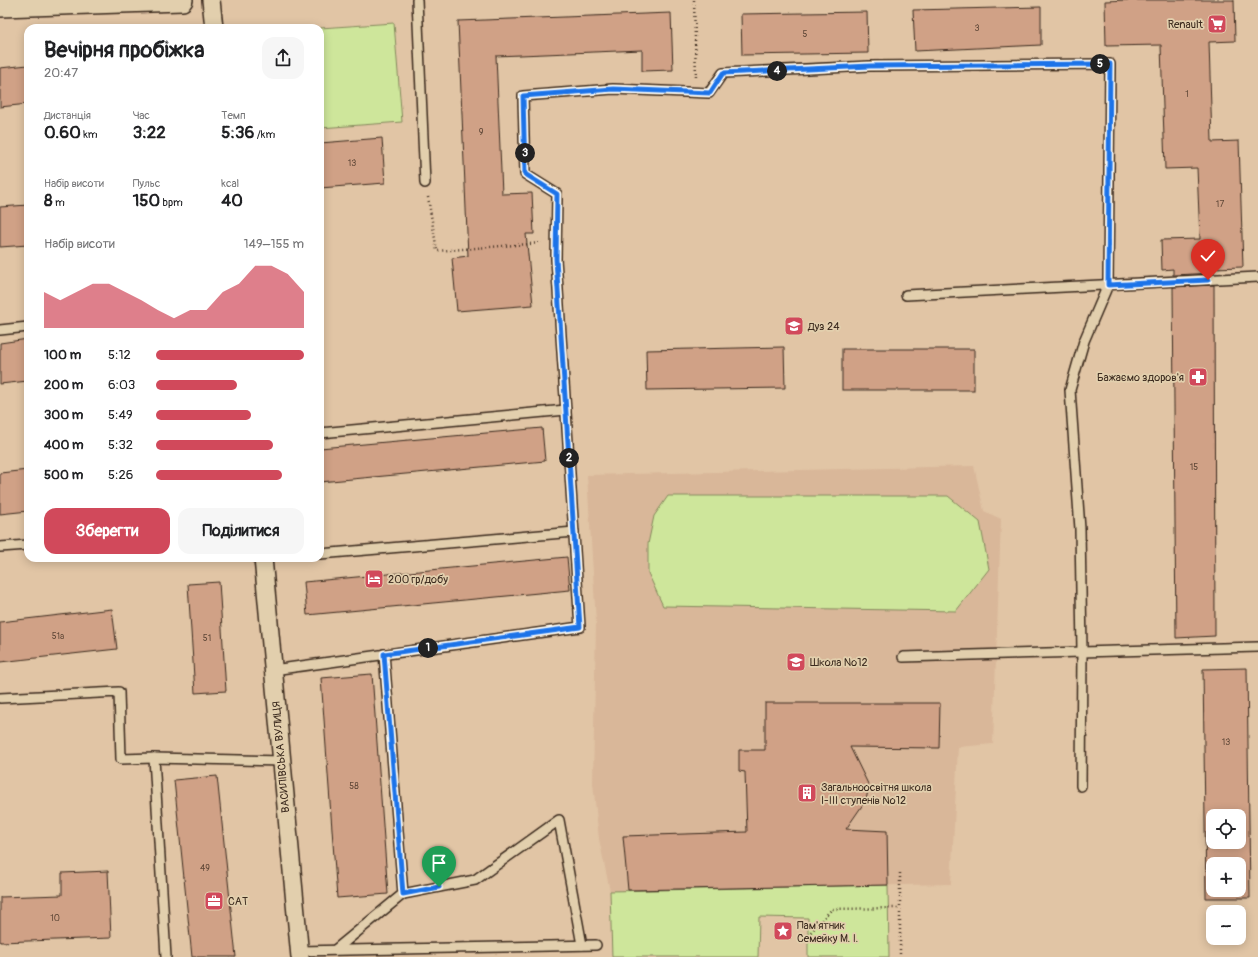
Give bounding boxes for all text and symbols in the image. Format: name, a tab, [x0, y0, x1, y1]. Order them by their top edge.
supermarket icon: Renault	[1206, 13, 1228, 35]
place label: Renault	[1168, 18, 1204, 31]
house number: 3	[974, 23, 980, 34]
house number: 5	[803, 29, 808, 40]
text: Вечірня пробіжка	[44, 36, 204, 64]
button: share	[262, 37, 304, 79]
pin: 5	[1090, 54, 1110, 74]
text: 5	[1097, 57, 1103, 70]
pin: 4	[767, 61, 787, 81]
text: 4	[774, 64, 780, 77]
text: 20:47	[44, 65, 78, 81]
house number: 1	[1185, 89, 1189, 100]
text: Дистанція	[44, 109, 91, 122]
text: Час	[133, 109, 150, 122]
text: Темп	[221, 109, 246, 122]
text: 0.60	[44, 122, 81, 143]
text: 3:22	[133, 122, 166, 143]
text: 5:36	[221, 122, 254, 143]
house number: 9	[479, 127, 484, 138]
text: km	[81, 128, 98, 141]
text: /km	[254, 128, 275, 141]
pin: 3	[515, 143, 535, 163]
text: 3	[522, 146, 528, 159]
house number: 13	[348, 158, 356, 169]
text: Набір висоти	[44, 177, 104, 190]
text: Пульс	[133, 177, 160, 190]
text: kcal	[221, 177, 239, 190]
text: 8	[44, 190, 53, 211]
text: 150	[133, 190, 160, 211]
text: 40	[221, 190, 243, 211]
text: m	[53, 196, 65, 209]
text: bpm	[160, 196, 183, 209]
house number: 17	[1216, 199, 1224, 210]
text: Набір висоти	[44, 236, 115, 252]
text: 149–155 m	[243, 236, 304, 252]
pin	[1191, 239, 1225, 280]
icon: check	[1197, 245, 1219, 267]
school or university icon: Дуз 24	[783, 315, 805, 337]
place label: Дуз 24	[807, 320, 840, 333]
text: 100 m	[44, 347, 81, 363]
text: 5:12	[108, 347, 131, 363]
pharmacy icon: Бажаємо здоров'я	[1187, 366, 1209, 388]
place label: Бажаємо здоров'я	[1097, 371, 1184, 384]
text: 200 m	[44, 377, 83, 393]
text: 6:03	[108, 377, 135, 393]
text: 300 m	[44, 407, 83, 423]
text: 5:49	[108, 407, 133, 423]
text: 400 m	[44, 437, 84, 453]
text: 5:32	[108, 437, 133, 453]
pin: 2	[559, 448, 579, 468]
text: 2	[566, 451, 572, 464]
house number: 15	[1190, 462, 1198, 473]
text: 500 m	[44, 467, 83, 483]
text: 5:26	[108, 467, 133, 483]
button: Зберегти	[44, 508, 170, 554]
button: Поділитися	[178, 508, 304, 554]
hotel icon: 200 гр/добу	[363, 568, 385, 590]
place label: 200 гр/добу	[388, 573, 448, 586]
house number: 51а	[52, 631, 64, 642]
house number: 51	[203, 633, 211, 644]
pin: 1	[418, 638, 438, 658]
text: 1	[426, 641, 430, 654]
school or university icon: Школа №12	[785, 651, 807, 673]
place label: Школа №12	[810, 656, 868, 669]
street label: ВАСИЛІВСЬКА ВУЛИЦЯ	[270, 701, 292, 813]
house number: 13	[1222, 737, 1230, 748]
house number: 58	[349, 781, 359, 792]
place label: Загальноосвітня школа І-ІІІ ступенів №12	[821, 781, 932, 807]
building icon: Загальноосвітня школа І-ІІІ ступенів №12	[796, 782, 818, 804]
map controls	[1206, 809, 1246, 945]
button: locate	[1206, 809, 1246, 849]
pin	[422, 846, 456, 887]
icon: arrive	[428, 852, 450, 874]
button: +	[1206, 857, 1246, 897]
house number: 49	[200, 863, 210, 874]
office icon: САТ	[203, 890, 225, 912]
place label: САТ	[228, 895, 248, 908]
button: −	[1206, 905, 1246, 945]
house number: 10	[50, 913, 60, 924]
place label: Пам'ятник Семейку М. І.	[797, 919, 858, 945]
place icon: Пам'ятник Семейку М. І.	[772, 920, 794, 942]

